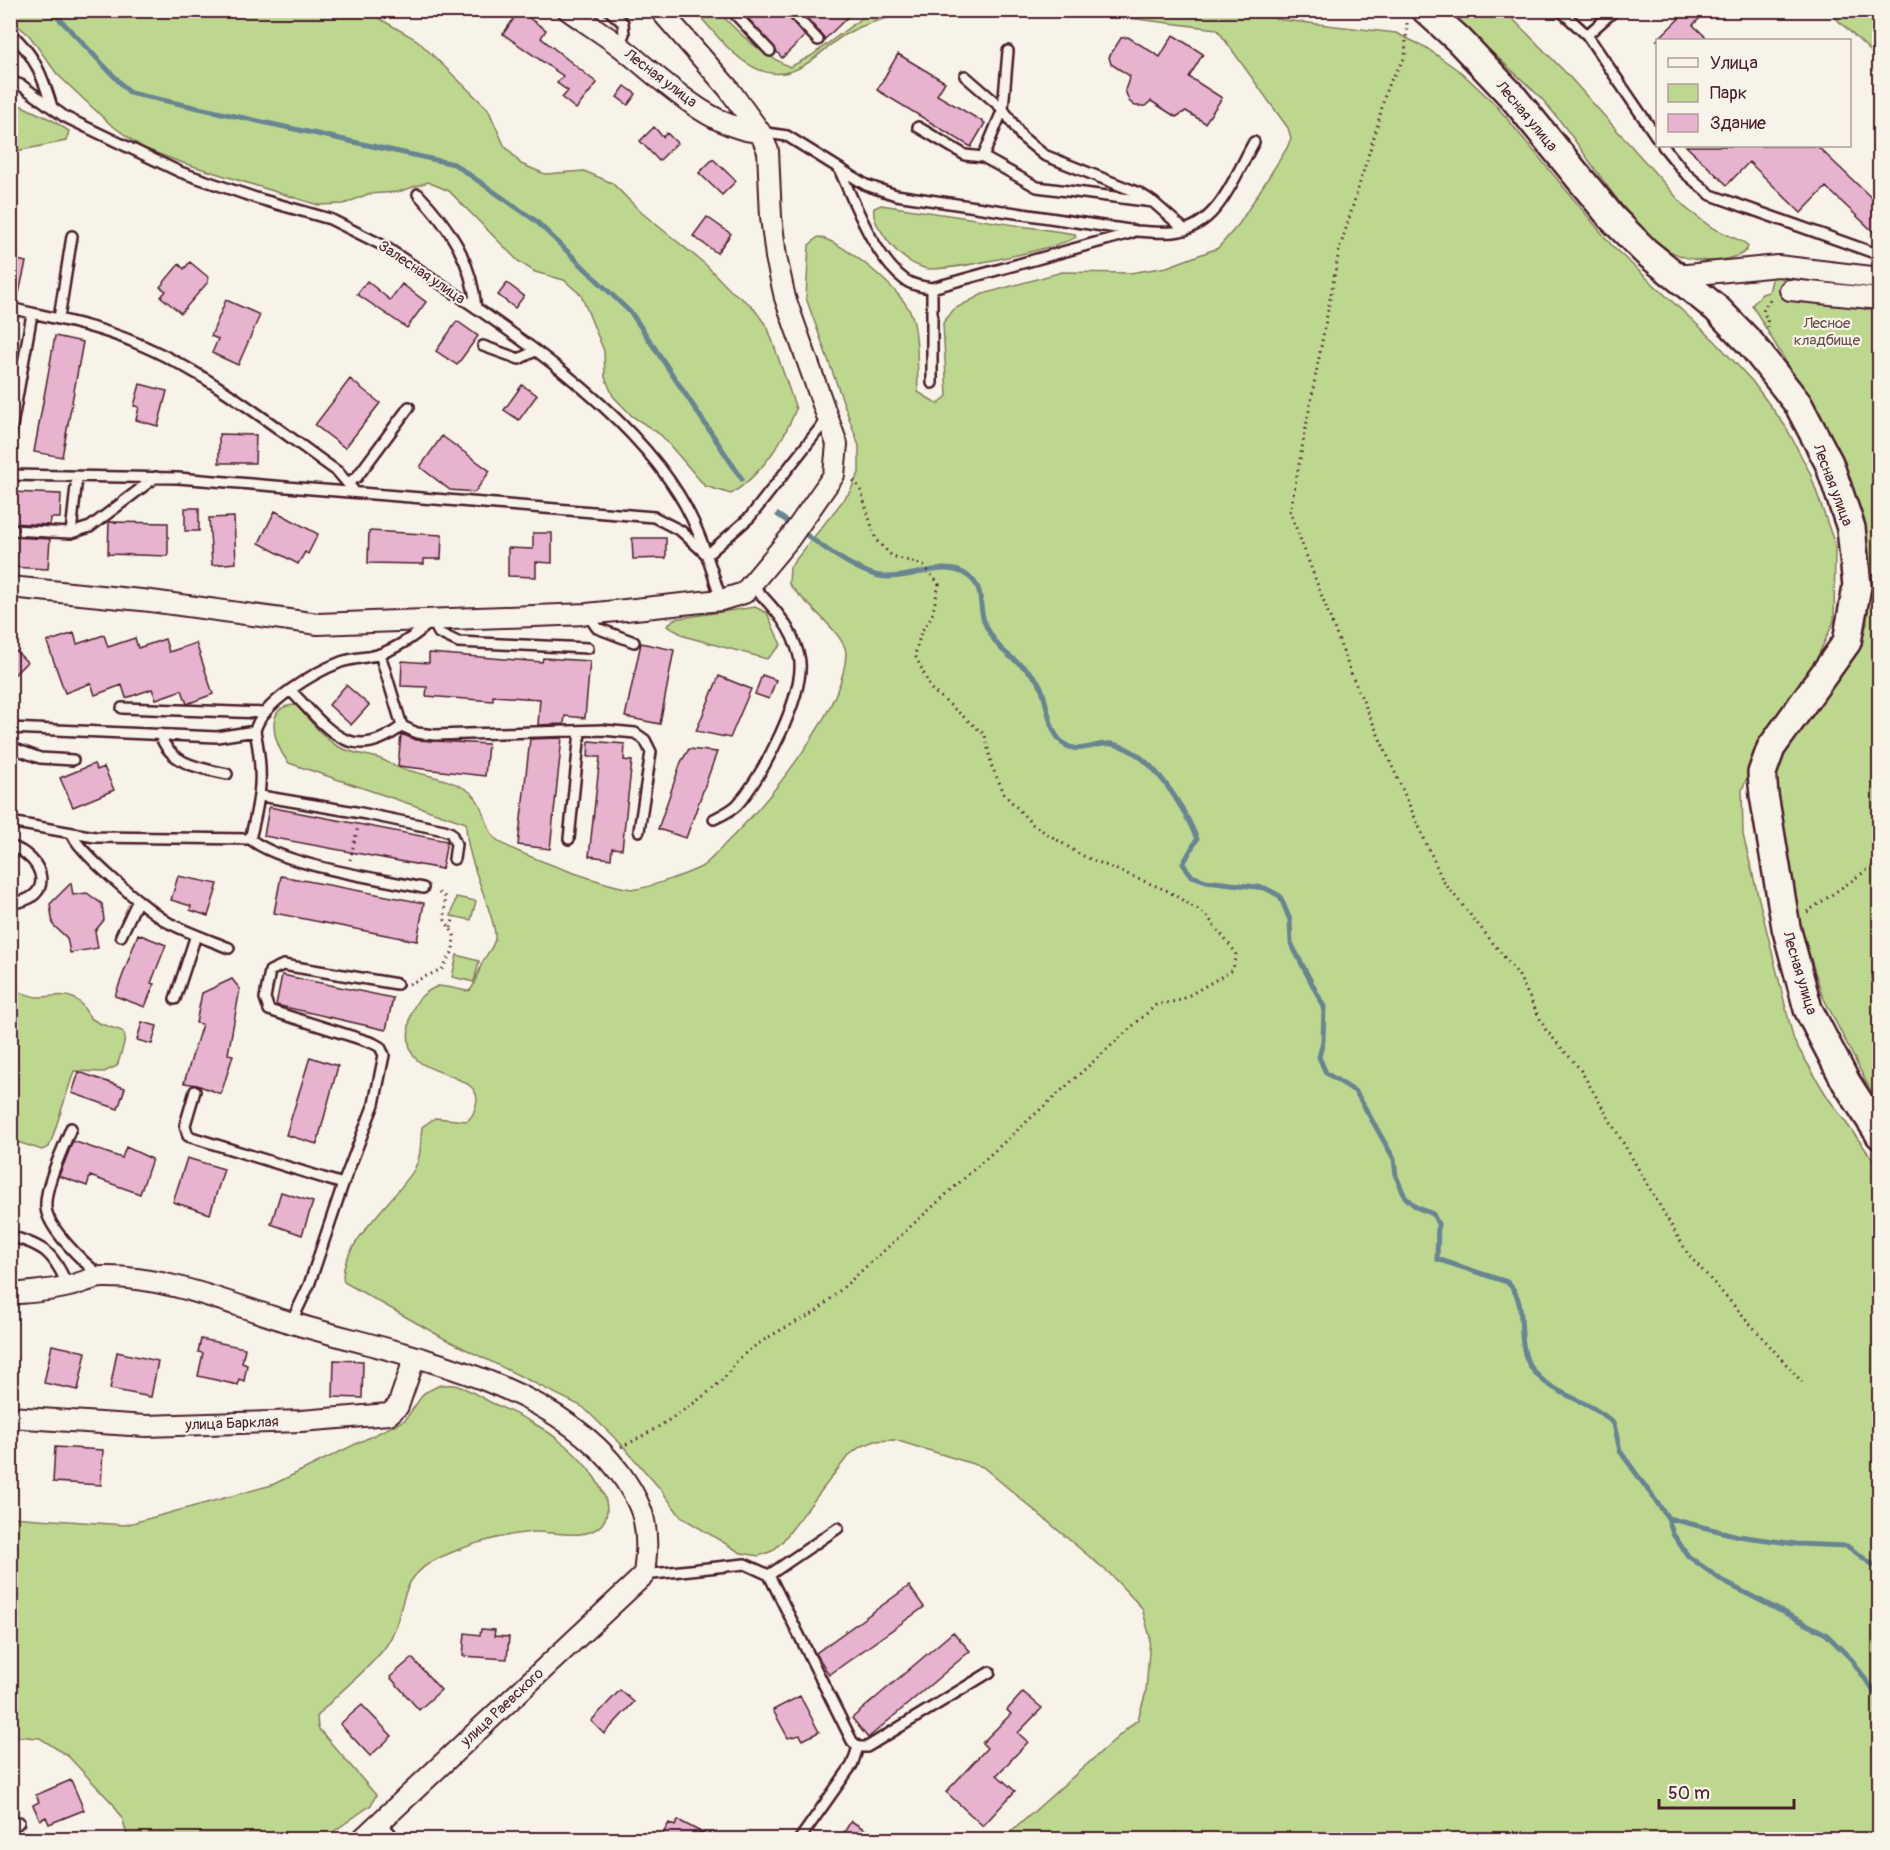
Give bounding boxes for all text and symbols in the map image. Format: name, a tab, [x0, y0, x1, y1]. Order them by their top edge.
legend	[1656, 39, 1851, 147]
street label: Лесная улица	[620, 44, 701, 112]
text: Улица	[1710, 52, 1758, 75]
street label: Лесная улица	[1491, 76, 1562, 155]
text: Парк	[1710, 82, 1747, 105]
text: Здание	[1710, 112, 1766, 135]
street label: Залесная улица	[375, 236, 469, 309]
park label: Лесное кладбище	[1794, 314, 1861, 350]
street label: Лесная улица	[1808, 441, 1857, 529]
street label: Лесная улица	[1778, 928, 1821, 1017]
street label: улица Барклая	[184, 1412, 279, 1435]
street label: улица Раевского	[456, 1664, 548, 1751]
scale bar	[1659, 1772, 1794, 1810]
text: 50 m	[1668, 1782, 1710, 1805]

